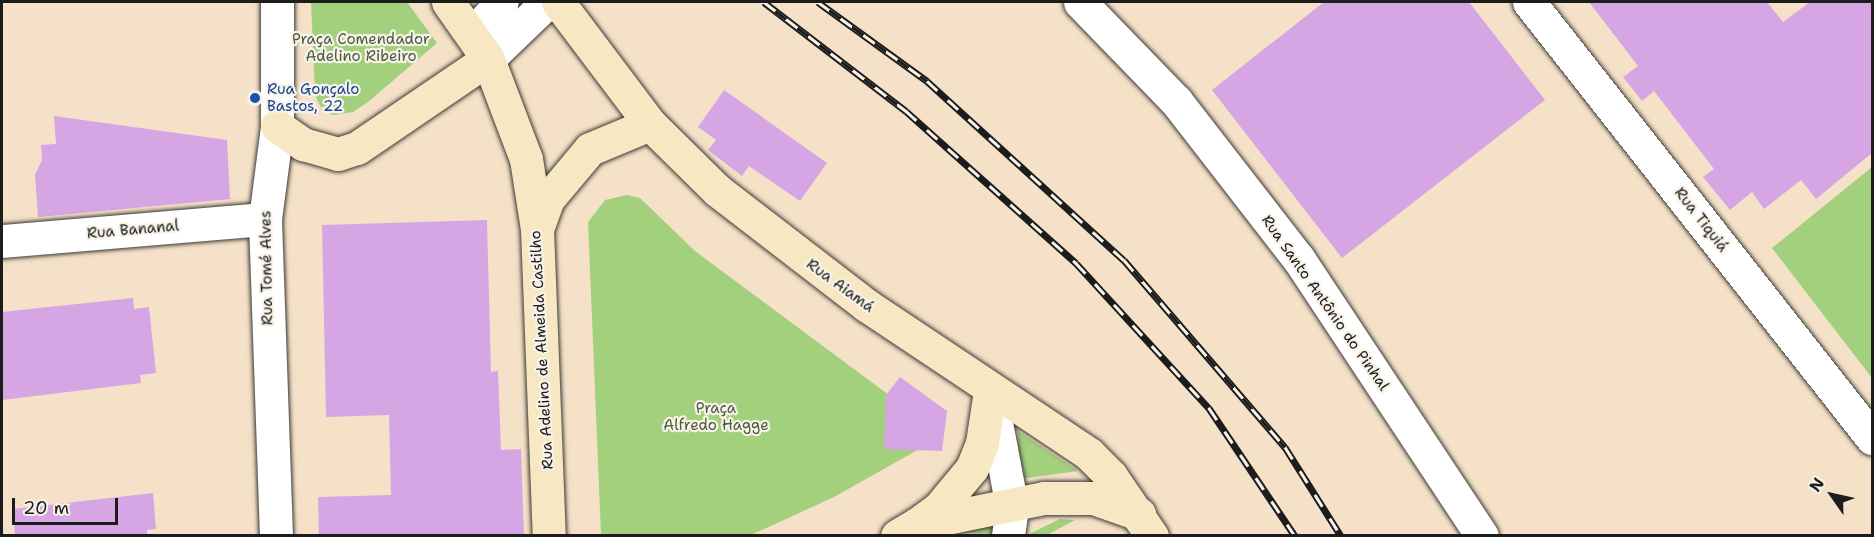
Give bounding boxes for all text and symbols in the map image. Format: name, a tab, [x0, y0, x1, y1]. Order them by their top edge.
park label: Praça Comendador Adelino Ribeiro	[292, 30, 430, 65]
place label: Rua Gonçalo Bastos, 22	[267, 80, 359, 115]
marker: Rua Gonçalo Bastos, 22	[248, 91, 262, 105]
street label: Rua Tiquiá	[1670, 184, 1732, 256]
street label: Rua Tomé Alves	[257, 211, 277, 325]
street label: Rua Santo Antônio do Pinhal	[1257, 212, 1393, 394]
street label: Rua Bananal	[86, 217, 180, 243]
street label: Rua Adelino de Almeida Castilho	[527, 230, 557, 470]
street label: Rua Aiamá	[803, 255, 877, 317]
park label: Praça Alfredo Hagge	[663, 399, 769, 434]
north arrow	[1802, 465, 1862, 525]
text: N	[1804, 474, 1829, 496]
scale bar	[15, 486, 122, 524]
text: 20 m	[23, 496, 69, 520]

